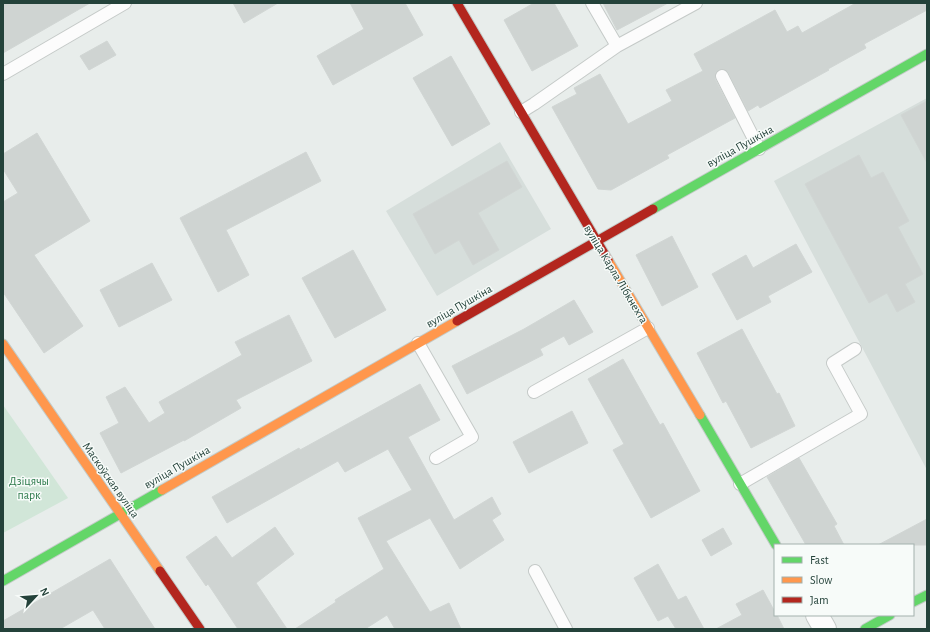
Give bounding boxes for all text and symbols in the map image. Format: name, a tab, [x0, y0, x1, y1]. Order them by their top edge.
street label: вуліца Пушкіна	[705, 123, 776, 170]
street label: вуліца Карла Лібкнехта	[581, 223, 650, 326]
street label: вуліца Пушкіна	[424, 282, 495, 331]
street label: Маскоўская вуліца	[80, 440, 142, 521]
street label: вуліца Пушкіна	[142, 443, 213, 492]
park label: Дзіцячы парк	[9, 475, 49, 501]
legend	[774, 544, 914, 616]
text: Fast	[810, 554, 829, 566]
text: Slow	[810, 574, 832, 586]
north arrow	[16, 576, 56, 616]
text: N	[38, 586, 51, 598]
text: Jam	[810, 594, 829, 606]

